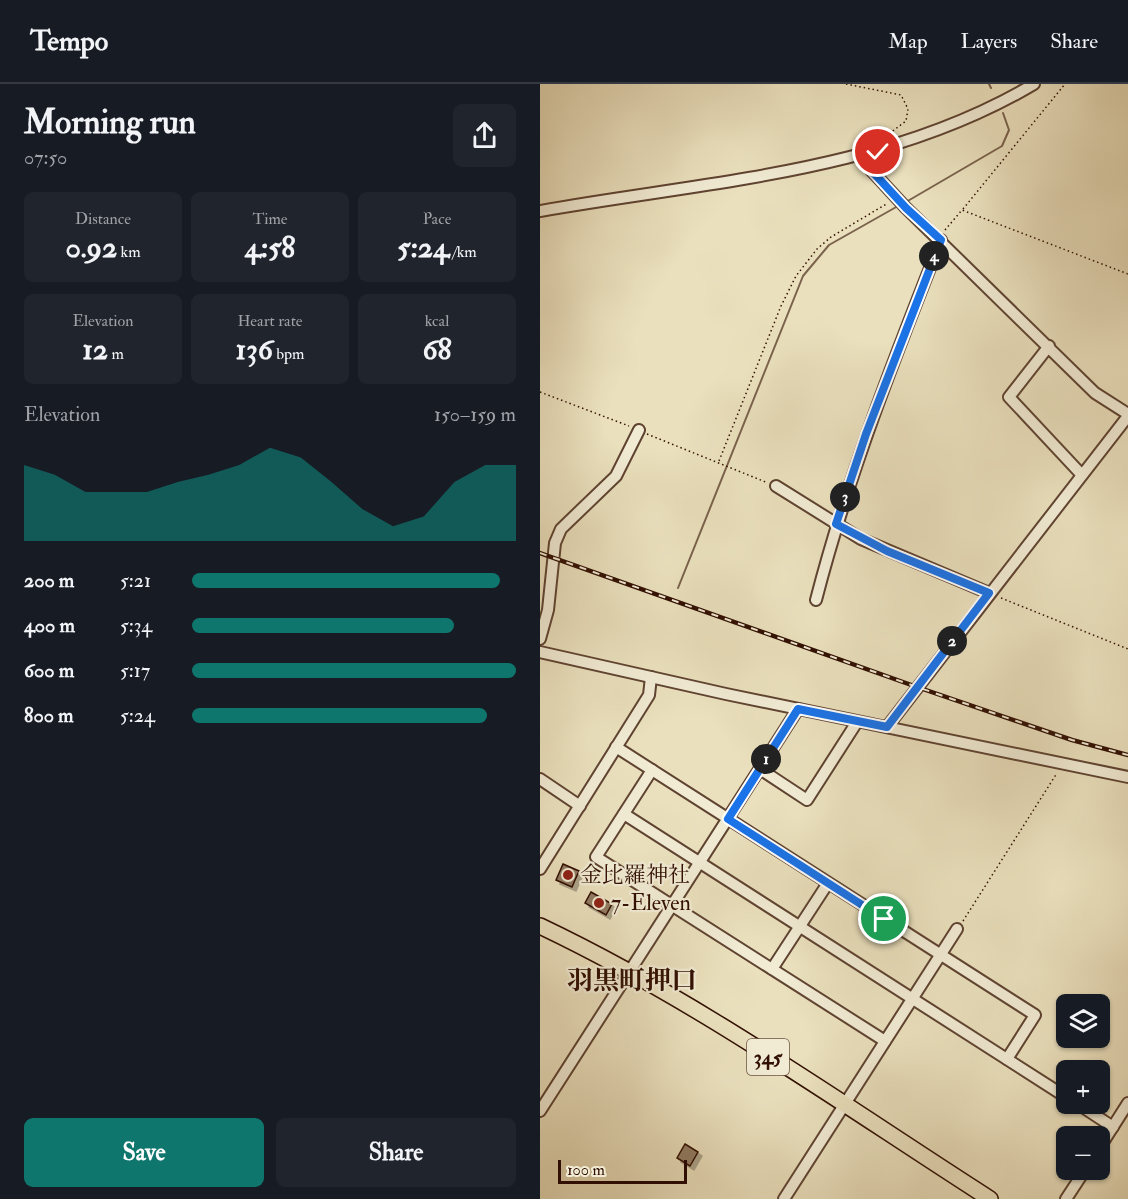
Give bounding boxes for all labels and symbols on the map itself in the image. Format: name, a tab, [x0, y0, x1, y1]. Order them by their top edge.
pin	[852, 126, 903, 177]
pin: 4	[919, 241, 949, 271]
pin: 3	[830, 482, 860, 512]
pin: 2	[937, 626, 967, 656]
pin: 1	[751, 744, 781, 774]
place label: 金比羅神社	[580, 861, 690, 889]
marker: 金比羅神社	[561, 868, 575, 882]
place label: 7-Eleven	[611, 889, 691, 917]
pin	[858, 893, 909, 944]
marker: 7-Eleven	[592, 896, 606, 910]
district label: 羽黒町押口	[567, 965, 697, 997]
road number: 345	[747, 1039, 789, 1075]
scale bar	[558, 1157, 687, 1184]

